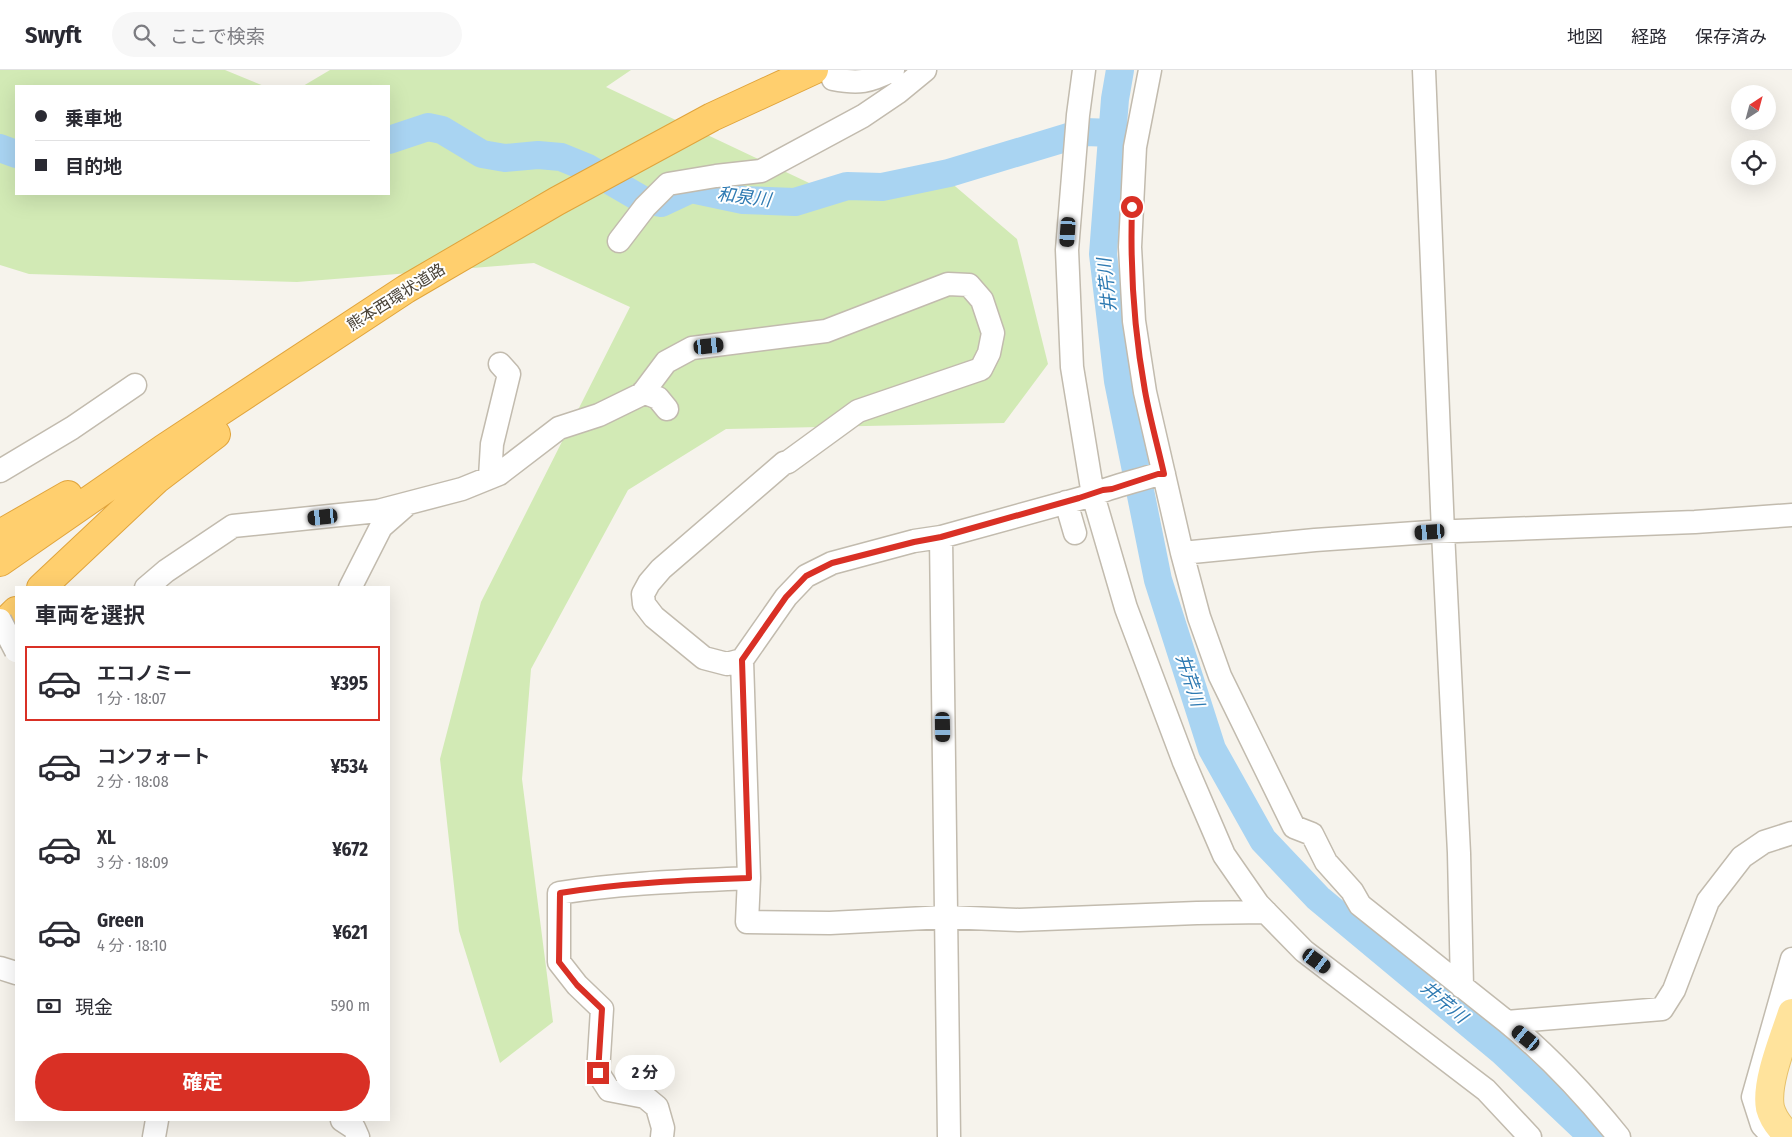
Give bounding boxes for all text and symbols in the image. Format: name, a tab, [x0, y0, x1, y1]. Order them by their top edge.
search box	[112, 12, 462, 57]
text: Swyft	[25, 21, 82, 49]
icon: search	[130, 21, 158, 49]
text: ここで検索	[170, 25, 265, 48]
text: 地図	[1567, 26, 1603, 48]
text: 経路	[1631, 26, 1667, 48]
text: 保存済み	[1695, 26, 1767, 48]
north arrow	[1731, 85, 1776, 130]
map controls	[1731, 85, 1776, 185]
text: 乗車地	[65, 107, 122, 130]
button: locate	[1731, 140, 1776, 185]
text: 目的地	[65, 155, 122, 178]
water label: 和泉川	[716, 183, 774, 211]
route start	[1121, 196, 1143, 218]
car	[1059, 217, 1076, 247]
water label: 井芹川	[1093, 255, 1121, 313]
street label: 熊本西環状道路	[343, 259, 449, 335]
car	[693, 337, 724, 355]
car	[307, 508, 338, 526]
car	[1414, 523, 1445, 541]
text: 車両を選択	[35, 602, 145, 629]
water label: 井芹川	[1171, 651, 1209, 711]
icon: car	[37, 661, 82, 706]
text: エコノミー	[97, 662, 192, 685]
text: ¥395	[330, 672, 368, 695]
text: 1 分 · 18:07	[97, 689, 166, 708]
car	[935, 712, 950, 742]
icon: car	[37, 744, 82, 789]
text: コンフォート	[97, 745, 210, 768]
text: ¥534	[330, 755, 368, 778]
text: 2 分 · 18:08	[97, 772, 169, 791]
text: XL	[97, 826, 116, 849]
icon: car	[37, 827, 82, 872]
text: ¥672	[332, 838, 368, 861]
text: 3 分 · 18:09	[97, 853, 169, 872]
text: Green	[97, 909, 144, 932]
icon: car	[37, 910, 82, 955]
text: ¥621	[332, 921, 368, 944]
text: 4 分 · 18:10	[97, 936, 167, 955]
car	[1300, 946, 1333, 976]
water label: 井芹川	[1416, 976, 1473, 1029]
icon: cash	[35, 992, 63, 1020]
text: 現金	[75, 996, 113, 1019]
text: 590 m	[331, 996, 370, 1015]
car	[1509, 1023, 1542, 1053]
button: 確定	[35, 1053, 370, 1111]
callout: 2 分	[616, 1056, 676, 1090]
route end	[587, 1062, 609, 1084]
text: 2 分	[632, 1063, 658, 1082]

